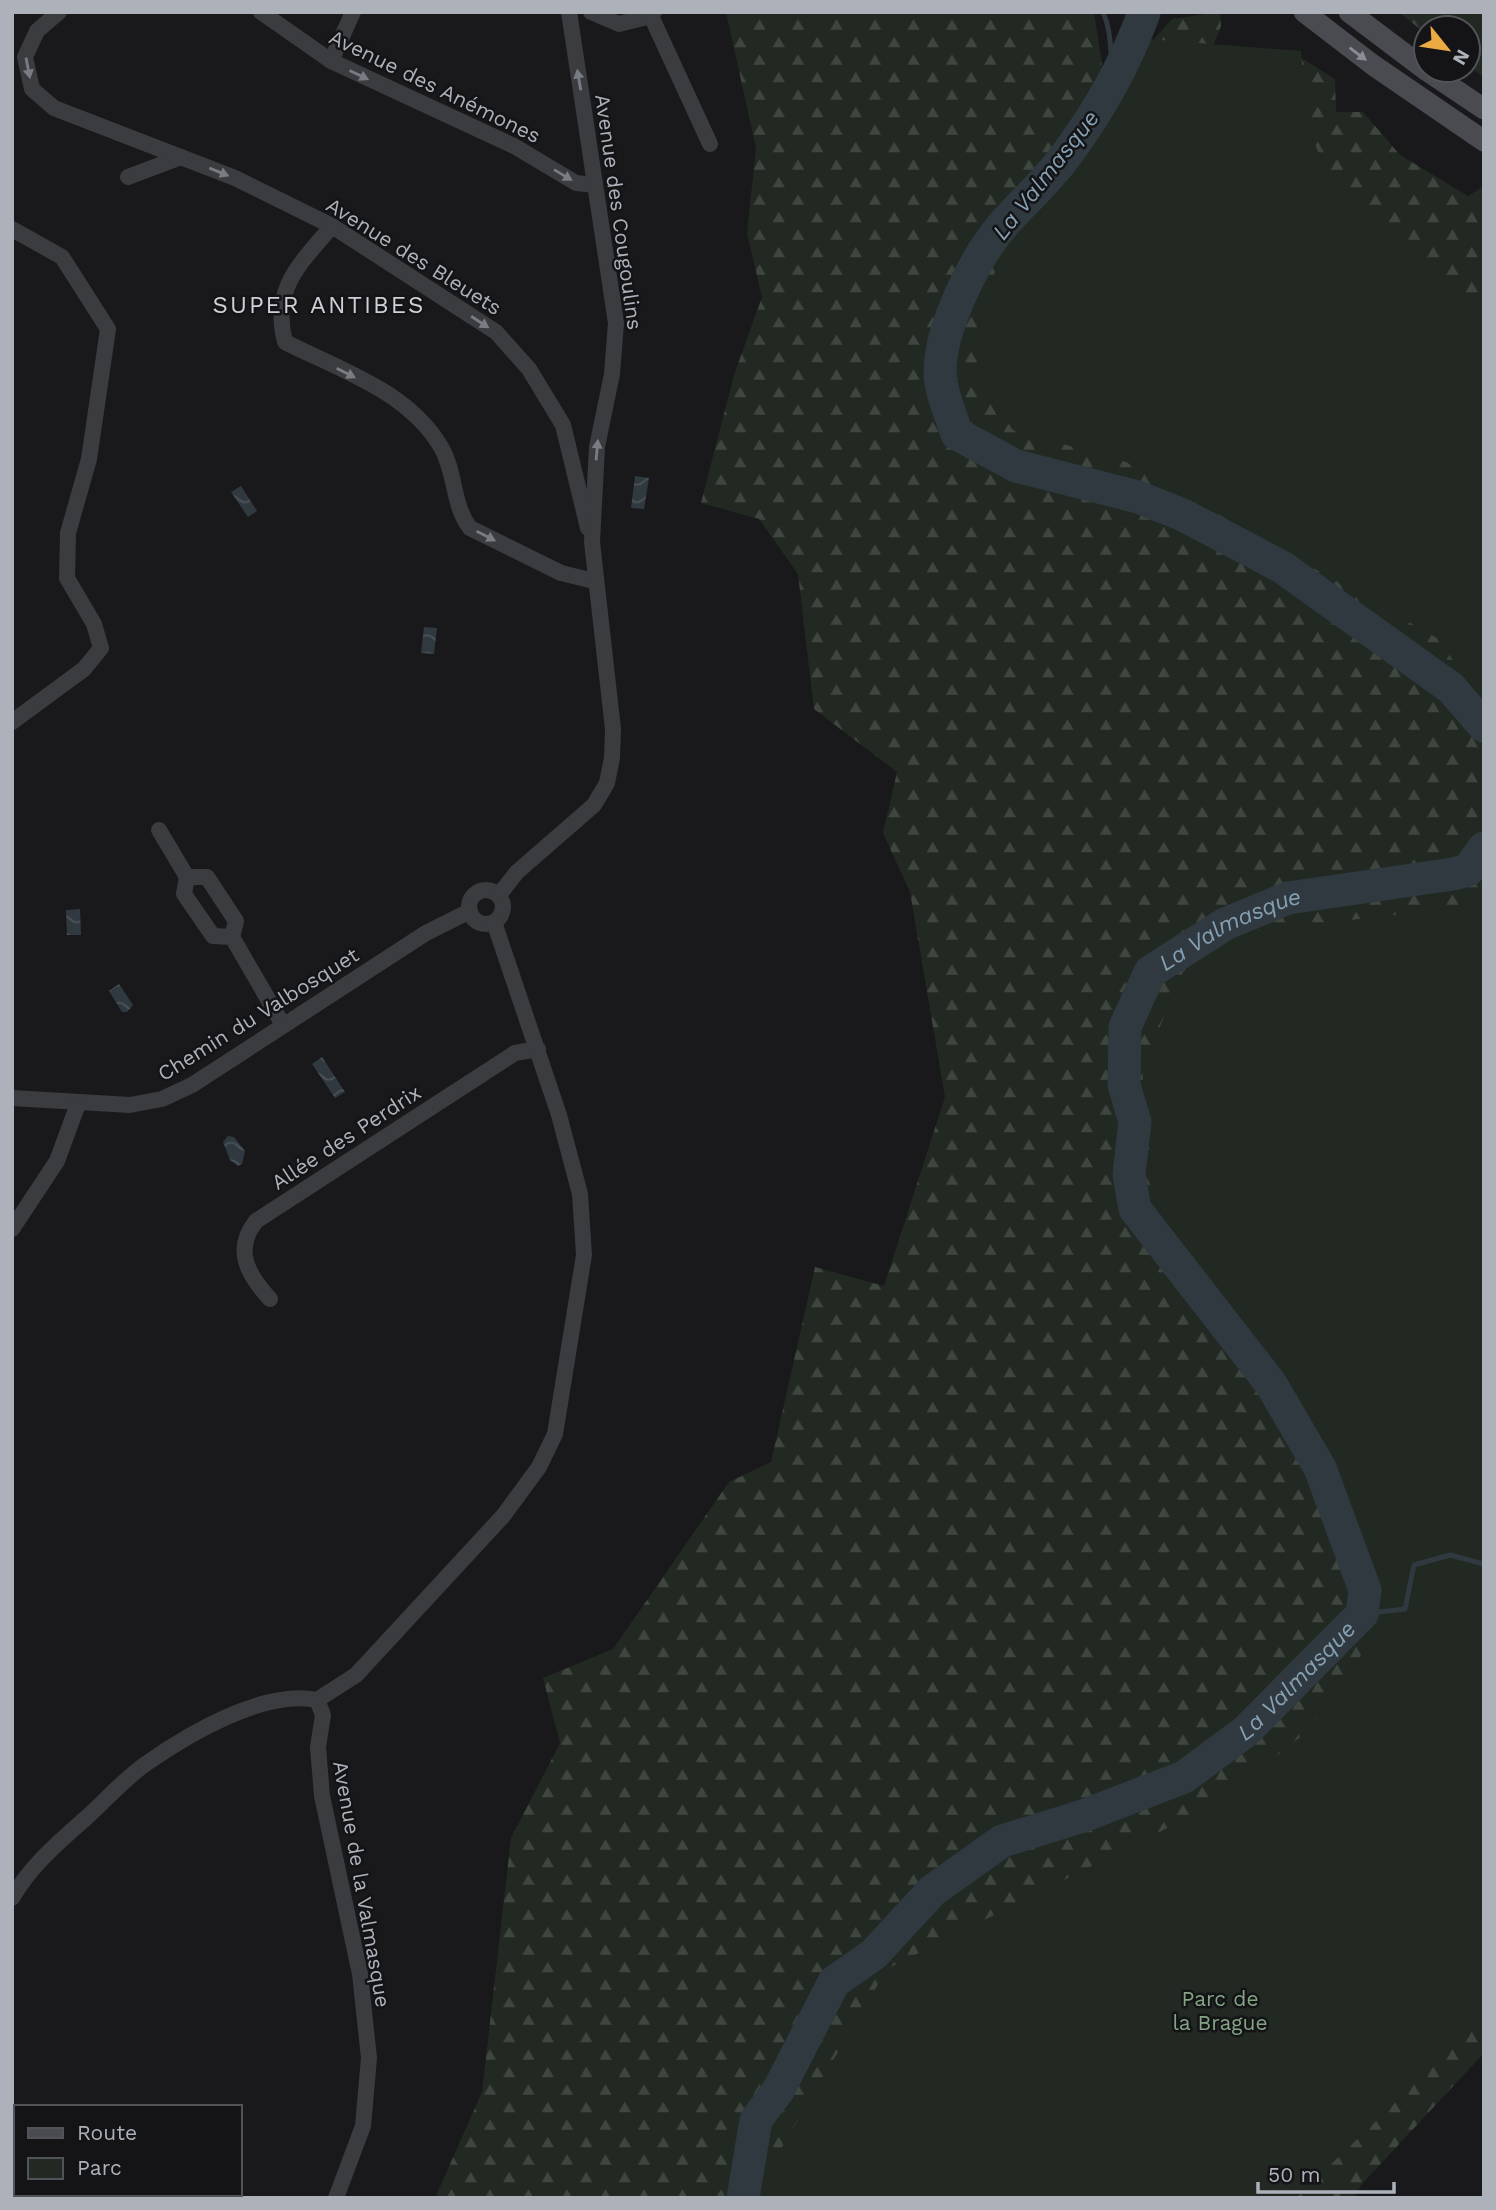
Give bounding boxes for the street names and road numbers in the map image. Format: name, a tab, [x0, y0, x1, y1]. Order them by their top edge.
street label: Avenue des Anémones	[325, 24, 545, 148]
street label: Avenue des Cougoulins	[590, 93, 648, 331]
street label: Avenue des Bleuets	[322, 192, 506, 320]
street label: Chemin du Valbosquet	[153, 942, 363, 1086]
street label: Allée des Perdrix	[267, 1079, 425, 1195]
street label: Avenue de la Valmasque	[328, 1759, 396, 2009]

